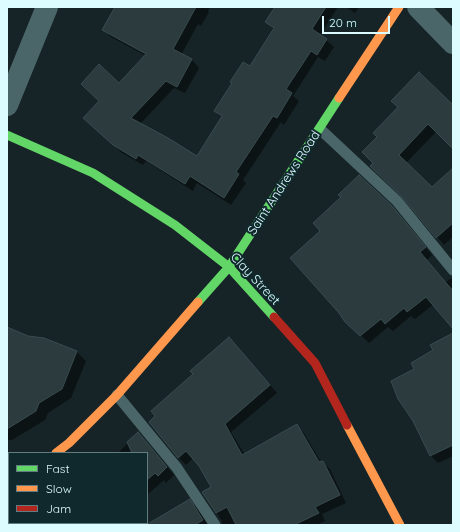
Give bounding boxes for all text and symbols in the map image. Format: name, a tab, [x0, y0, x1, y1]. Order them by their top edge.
scale bar	[324, 8, 392, 34]
text: 20 m	[329, 15, 357, 30]
street label: Saint Andrews Road	[245, 128, 323, 238]
street label: Clay Street	[227, 250, 283, 308]
legend	[8, 452, 148, 524]
text: Fast	[46, 461, 70, 476]
text: Slow	[46, 481, 72, 496]
text: Jam	[46, 501, 71, 516]

